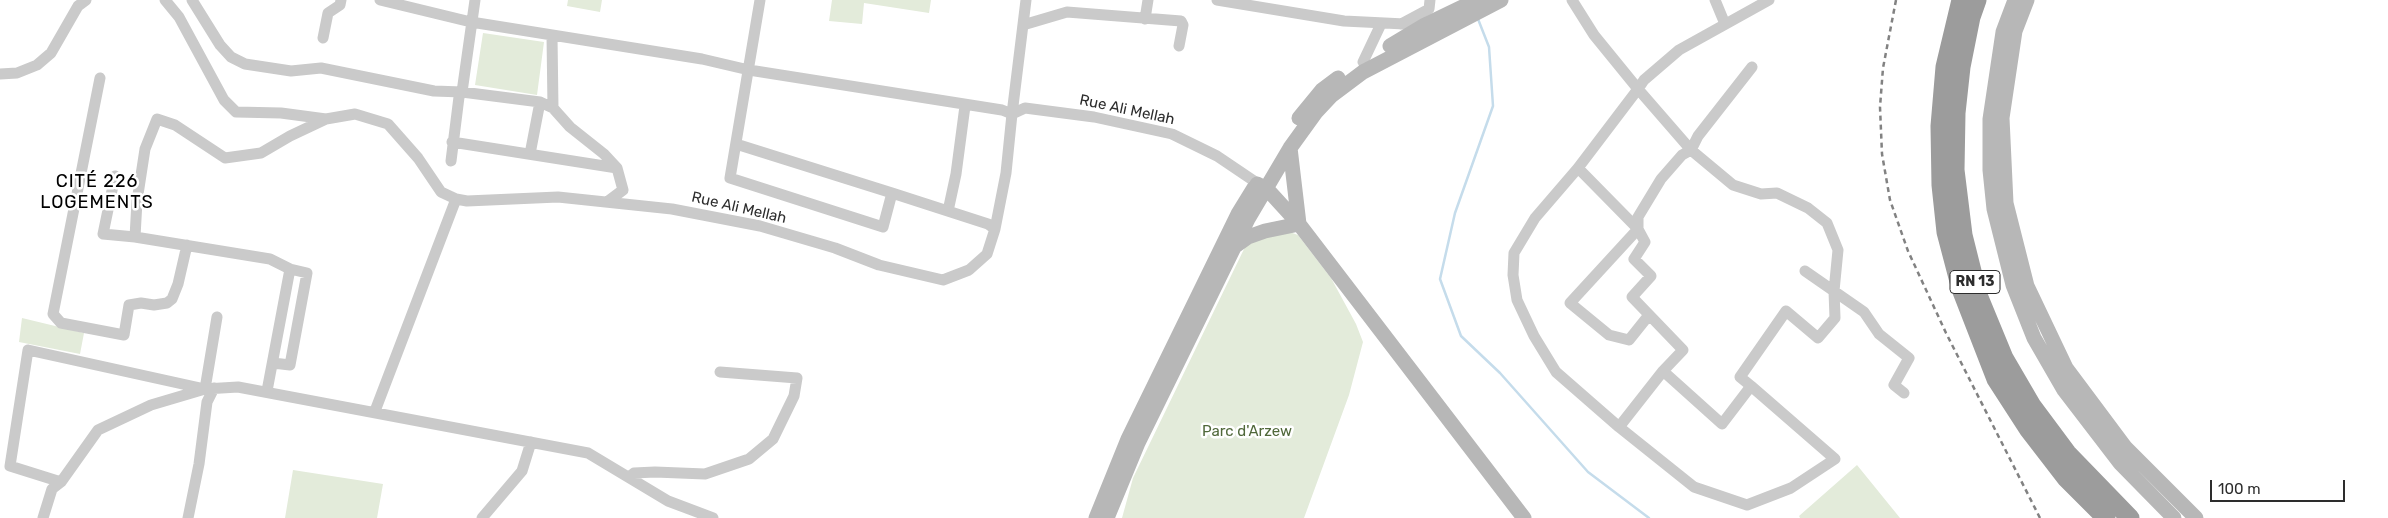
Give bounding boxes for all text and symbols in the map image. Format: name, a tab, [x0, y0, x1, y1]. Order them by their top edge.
street label: Rue Ali Mellah	[1078, 91, 1176, 129]
district label: CITÉ 226 LOGEMENTS	[39, 171, 155, 213]
street label: Rue Ali Mellah	[690, 188, 788, 228]
road number: RN 13	[1950, 270, 2000, 294]
park label: Parc d'Arzew	[1202, 423, 1292, 441]
scale bar	[2213, 470, 2348, 502]
text: 100 m	[2218, 480, 2260, 498]

